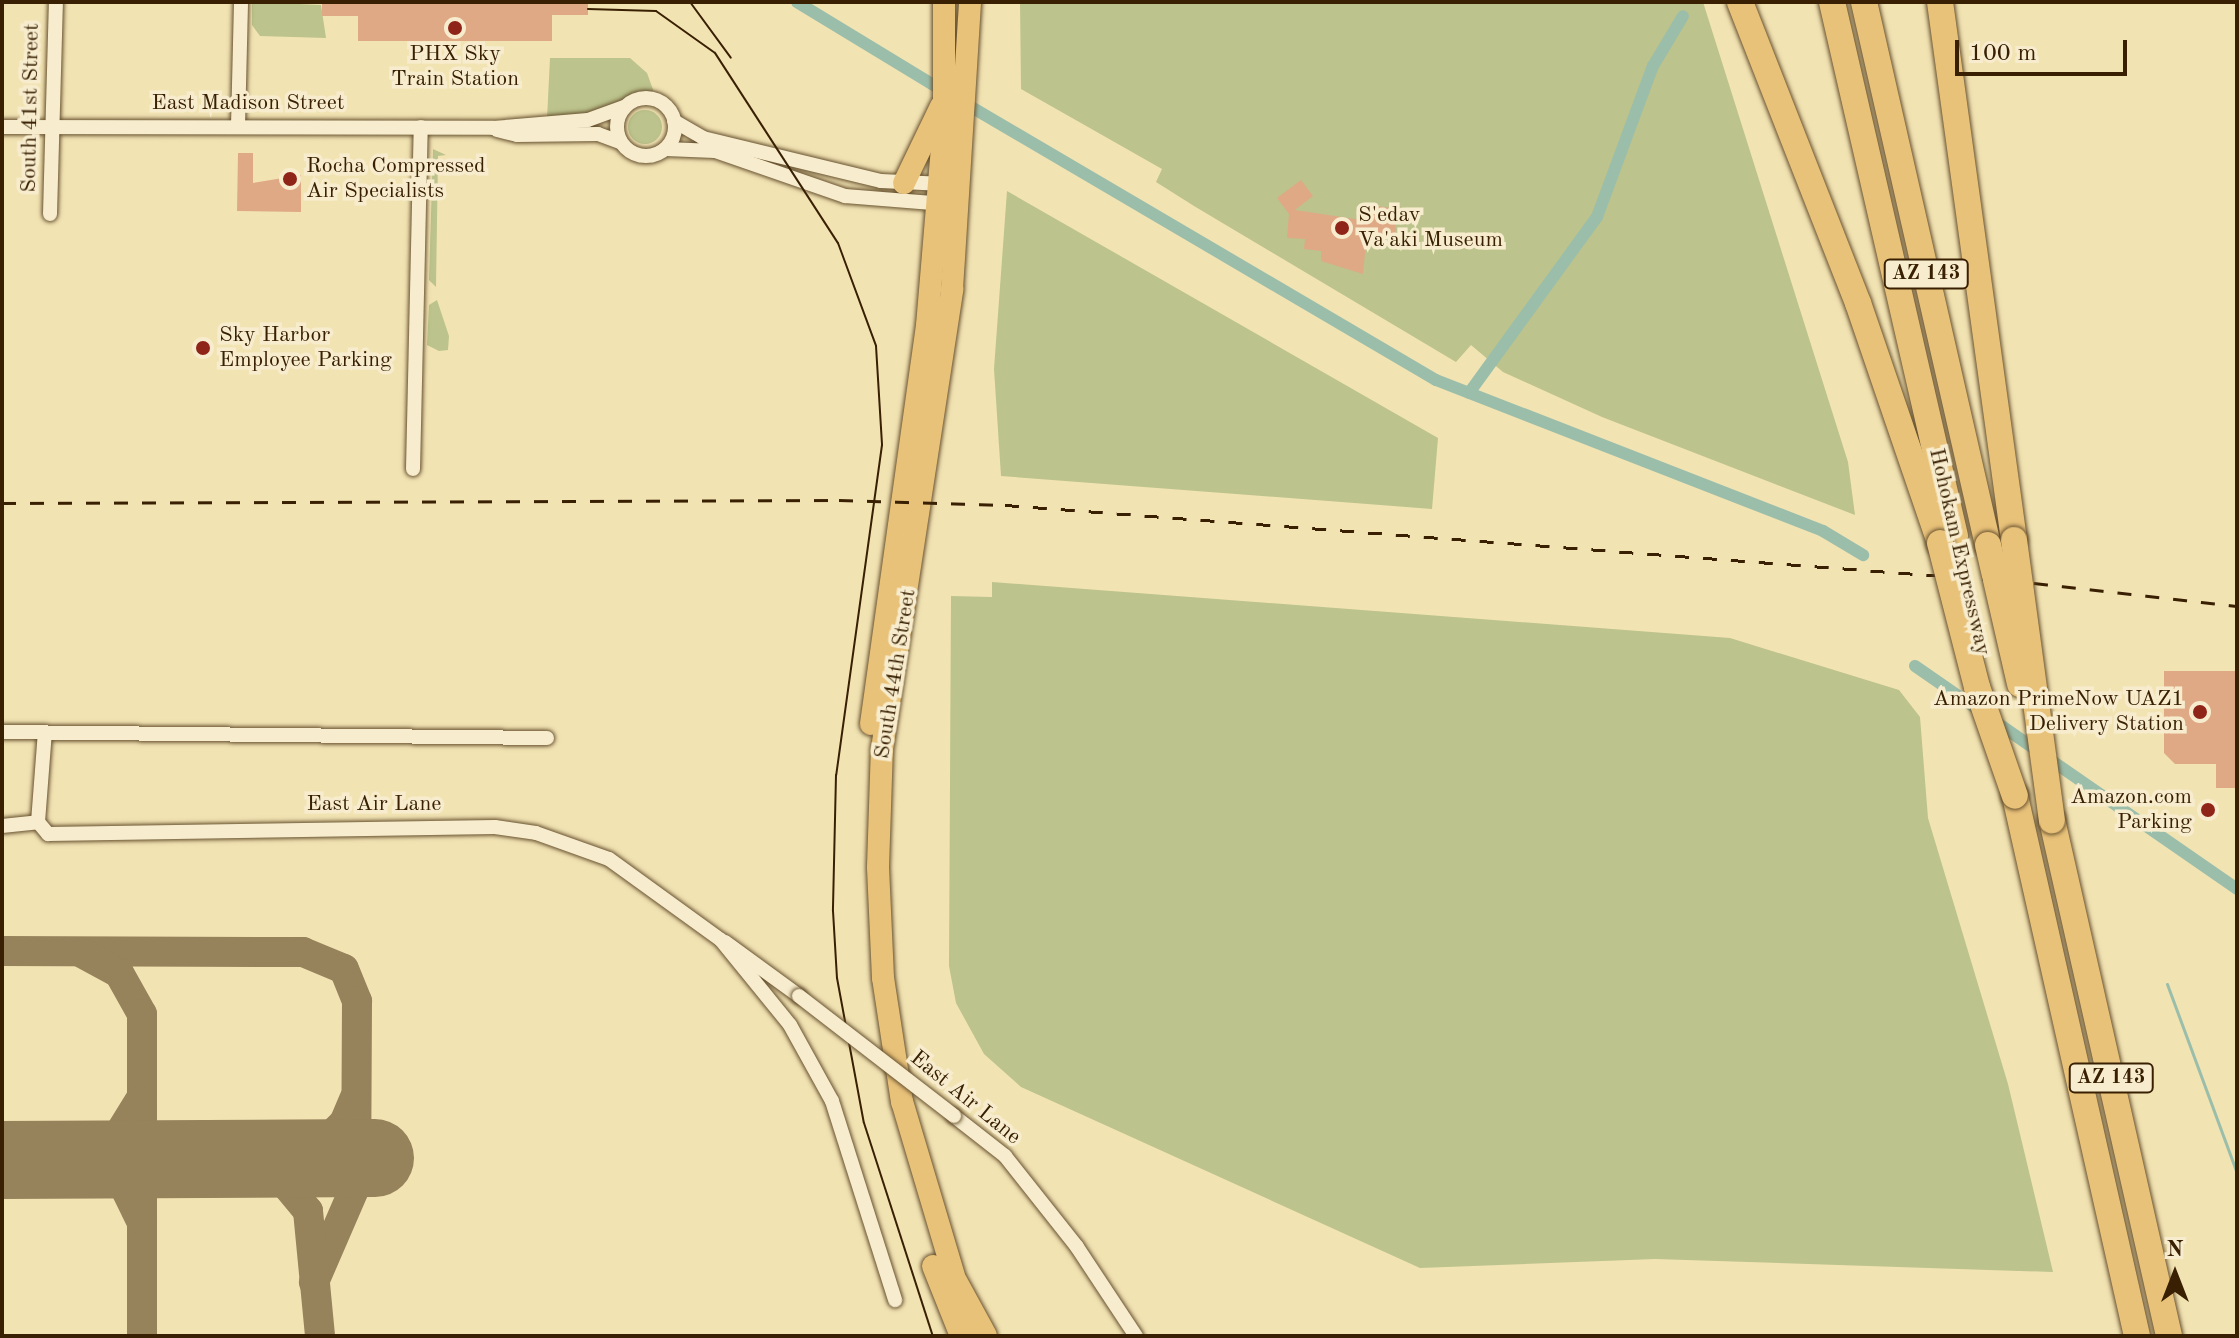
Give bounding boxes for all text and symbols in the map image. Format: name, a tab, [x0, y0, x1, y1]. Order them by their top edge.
marker: PHX Sky Train Station	[446, 19, 464, 37]
street label: South 41st Street	[16, 23, 46, 193]
scale bar	[1959, 24, 2131, 74]
place label: PHX Sky Train Station	[391, 41, 519, 92]
text: 100 m	[1969, 42, 2037, 66]
street label: East Madison Street	[152, 91, 344, 117]
place label: Rocha Compressed Air Specialists	[306, 153, 486, 204]
marker: Rocha Compressed Air Specialists	[281, 170, 299, 188]
place label: S'edav Va'aki Museum	[1358, 202, 1503, 254]
marker: S'edav Va'aki Museum	[1333, 219, 1351, 237]
road number: AZ 143	[1882, 258, 1970, 290]
place label: Sky Harbor Employee Parking	[219, 322, 392, 374]
marker: Sky Harbor Employee Parking	[194, 339, 212, 357]
street label: Hohokam Expressway	[1922, 446, 1996, 658]
street label: South 44th Street	[870, 587, 922, 761]
place label: Amazon PrimeNow UAZ1 Delivery Station	[1933, 686, 2184, 738]
marker: Amazon PrimeNow UAZ1 Delivery Station	[2191, 703, 2209, 721]
place label: Amazon.com Parking	[2070, 784, 2192, 836]
street label: East Air Lane	[307, 792, 441, 818]
marker: Amazon.com Parking	[2199, 801, 2217, 819]
street label: East Air Lane	[904, 1045, 1026, 1151]
road number: AZ 143	[2067, 1062, 2155, 1094]
north arrow	[2135, 1234, 2215, 1314]
text: N	[2167, 1239, 2183, 1261]

